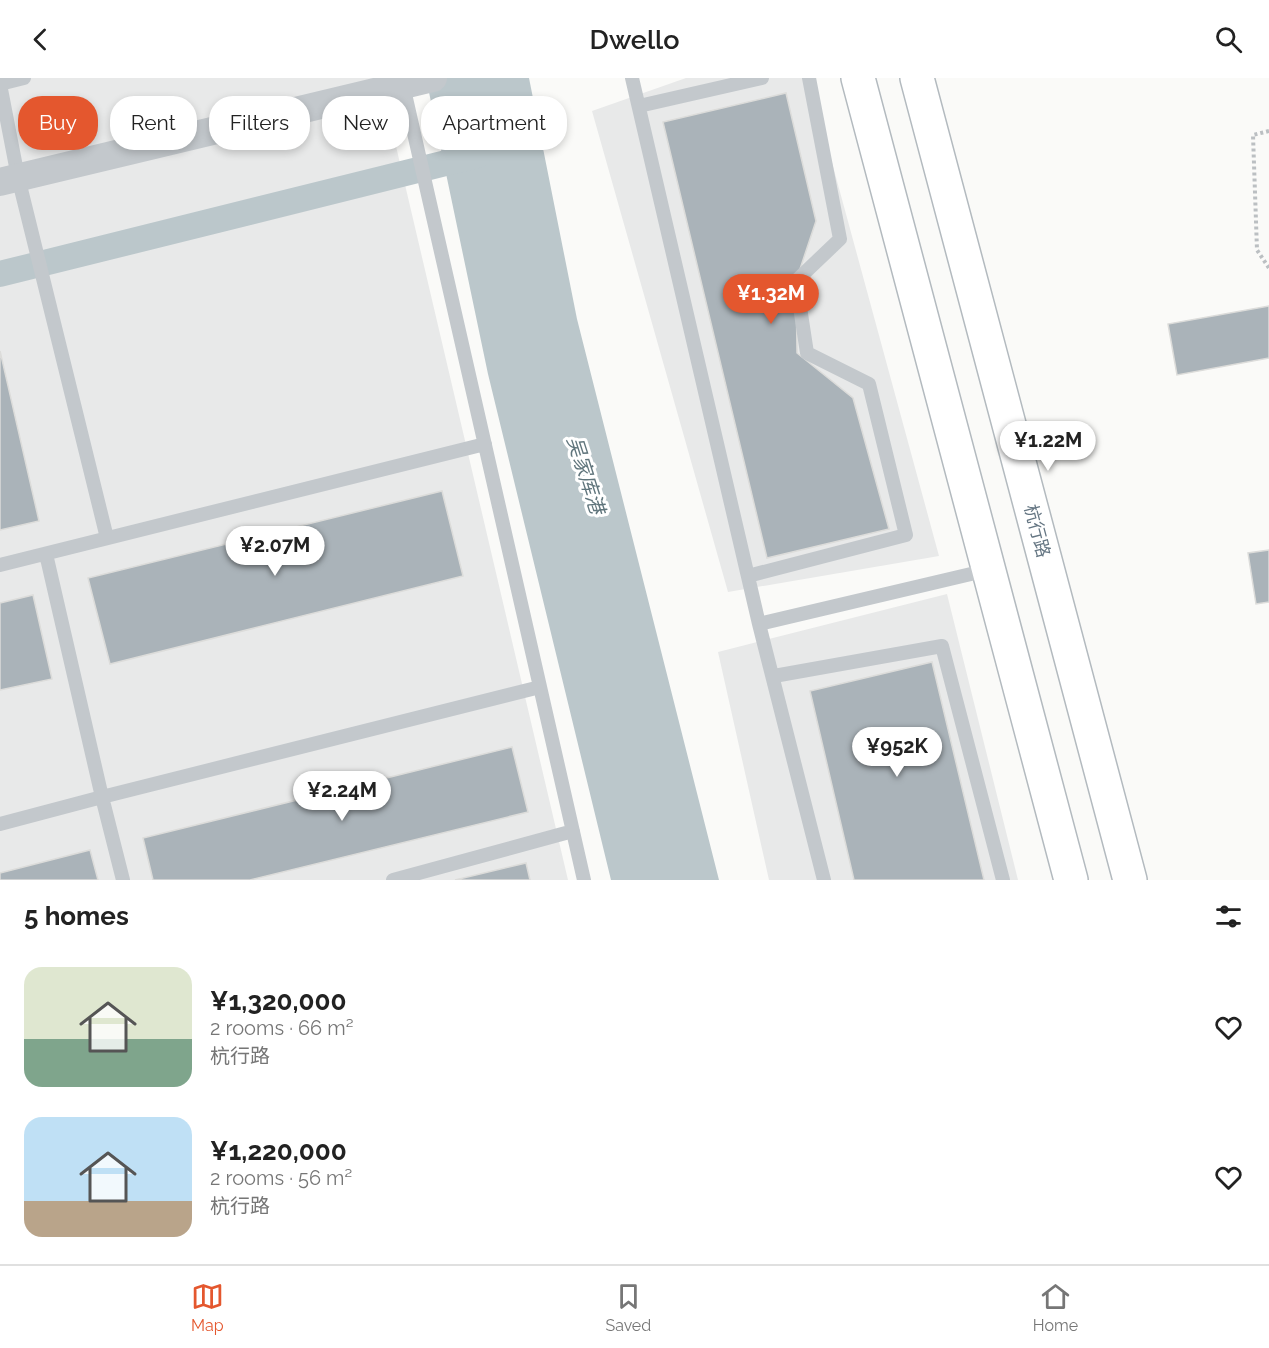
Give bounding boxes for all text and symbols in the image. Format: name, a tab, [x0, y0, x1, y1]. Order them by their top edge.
icon: back	[24, 23, 57, 56]
icon: search	[1212, 23, 1245, 56]
text: Dwello	[590, 24, 679, 55]
chip: Buy	[18, 96, 98, 150]
chip: Rent	[110, 96, 197, 150]
chip: Filters	[209, 96, 310, 150]
chip: New	[322, 96, 409, 150]
chip: Apartment	[421, 96, 567, 150]
pin: ¥1.32M	[722, 274, 820, 325]
text: ¥1.32M	[737, 281, 805, 305]
pin: ¥1.22M	[999, 421, 1097, 472]
text: ¥1.22M	[1014, 428, 1082, 452]
water label: 吴家库港	[562, 433, 611, 520]
street label: 杭行路	[1020, 502, 1055, 560]
pin: ¥2.07M	[226, 526, 324, 577]
text: ¥2.07M	[240, 533, 310, 557]
pin: ¥952K	[855, 727, 939, 778]
text: ¥952K	[866, 734, 928, 758]
pin: ¥2.24M	[293, 771, 391, 822]
text: ¥2.24M	[307, 778, 377, 802]
icon: filters	[1212, 900, 1245, 933]
text: 5 homes	[24, 901, 129, 931]
text: ¥1,320,000	[210, 986, 346, 1016]
icon: home	[72, 991, 144, 1063]
icon: heart	[1212, 1011, 1245, 1044]
text: 2 rooms · 66 m²	[210, 1016, 353, 1040]
text: 杭行路	[210, 1044, 270, 1068]
text: ¥1,220,000	[210, 1136, 347, 1166]
icon: home	[72, 1141, 144, 1213]
icon: heart	[1212, 1161, 1245, 1194]
text: 2 rooms · 56 m²	[210, 1166, 352, 1190]
text: 杭行路	[210, 1194, 270, 1218]
tab: Map	[191, 1280, 224, 1335]
tab: Saved	[605, 1280, 651, 1335]
tab: Home	[1033, 1280, 1078, 1335]

